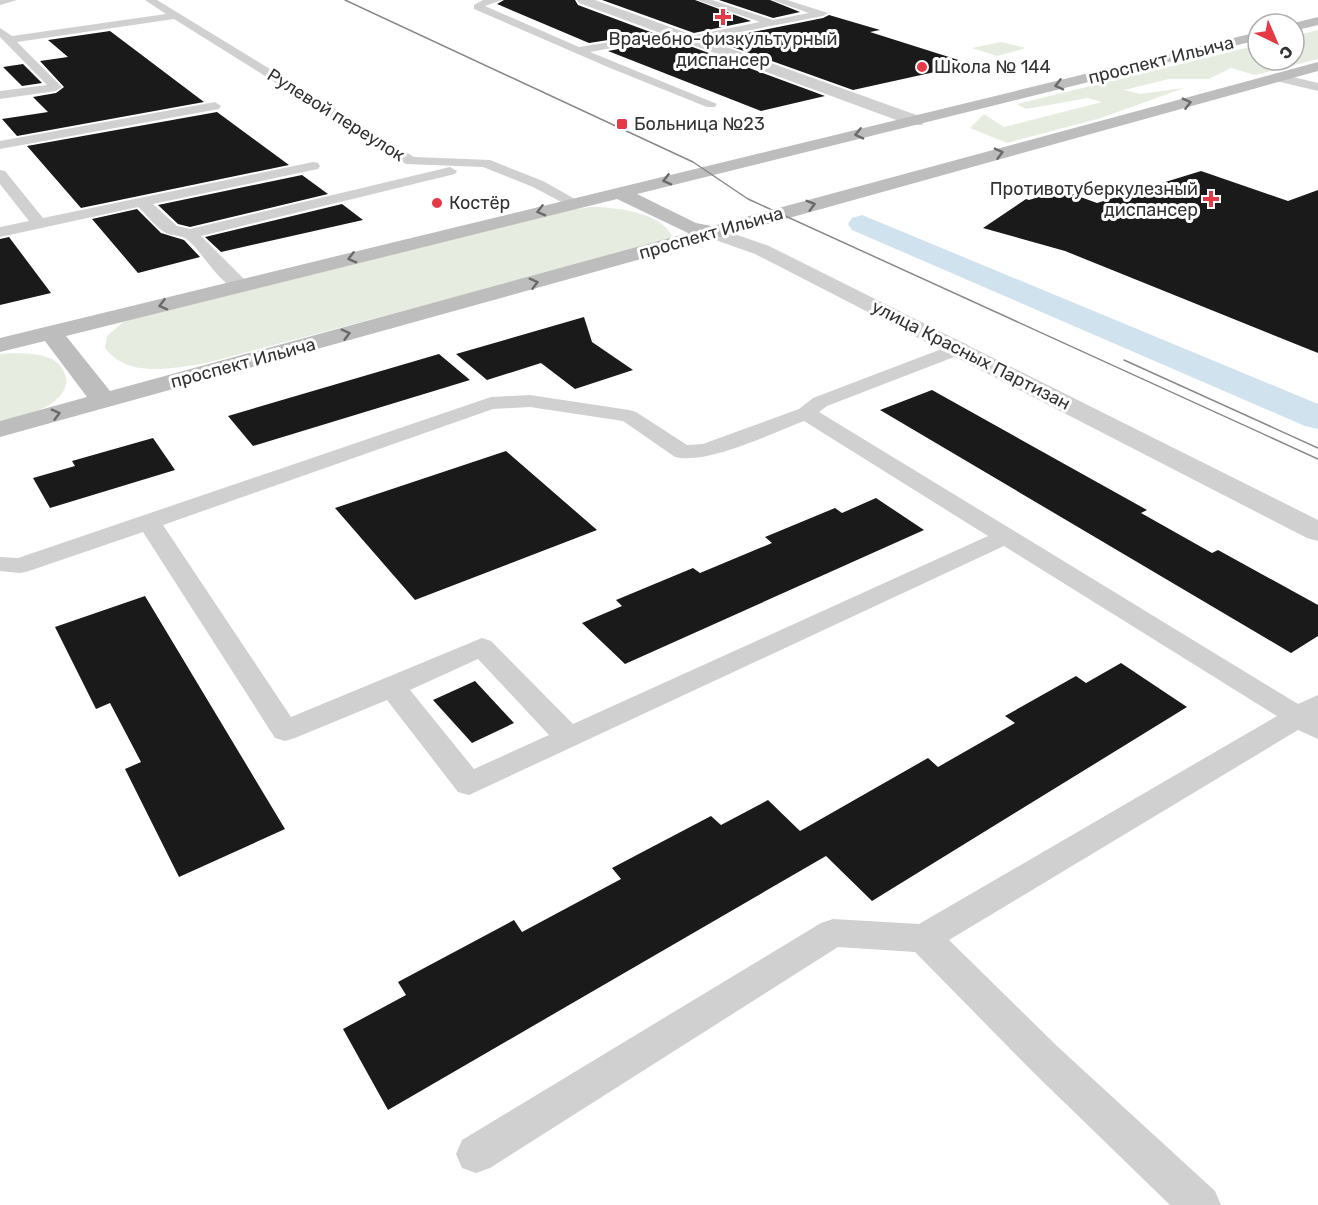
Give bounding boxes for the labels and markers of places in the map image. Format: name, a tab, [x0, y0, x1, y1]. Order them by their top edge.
marker: Врачебно-физкультурный диспансер	[714, 8, 732, 26]
place label: Врачебно-физкультурный диспансер	[608, 28, 838, 71]
place label: Школа № 144	[934, 56, 1051, 78]
marker: Школа № 144	[915, 60, 929, 74]
place label: Больница №23	[634, 113, 765, 135]
marker: Больница №23	[615, 117, 629, 131]
place label: Противотуберкулезный диспансер	[990, 178, 1198, 221]
marker: Противотуберкулезный диспансер	[1202, 190, 1220, 208]
place label: Костёр	[449, 192, 510, 214]
marker: Костёр	[430, 196, 444, 210]

